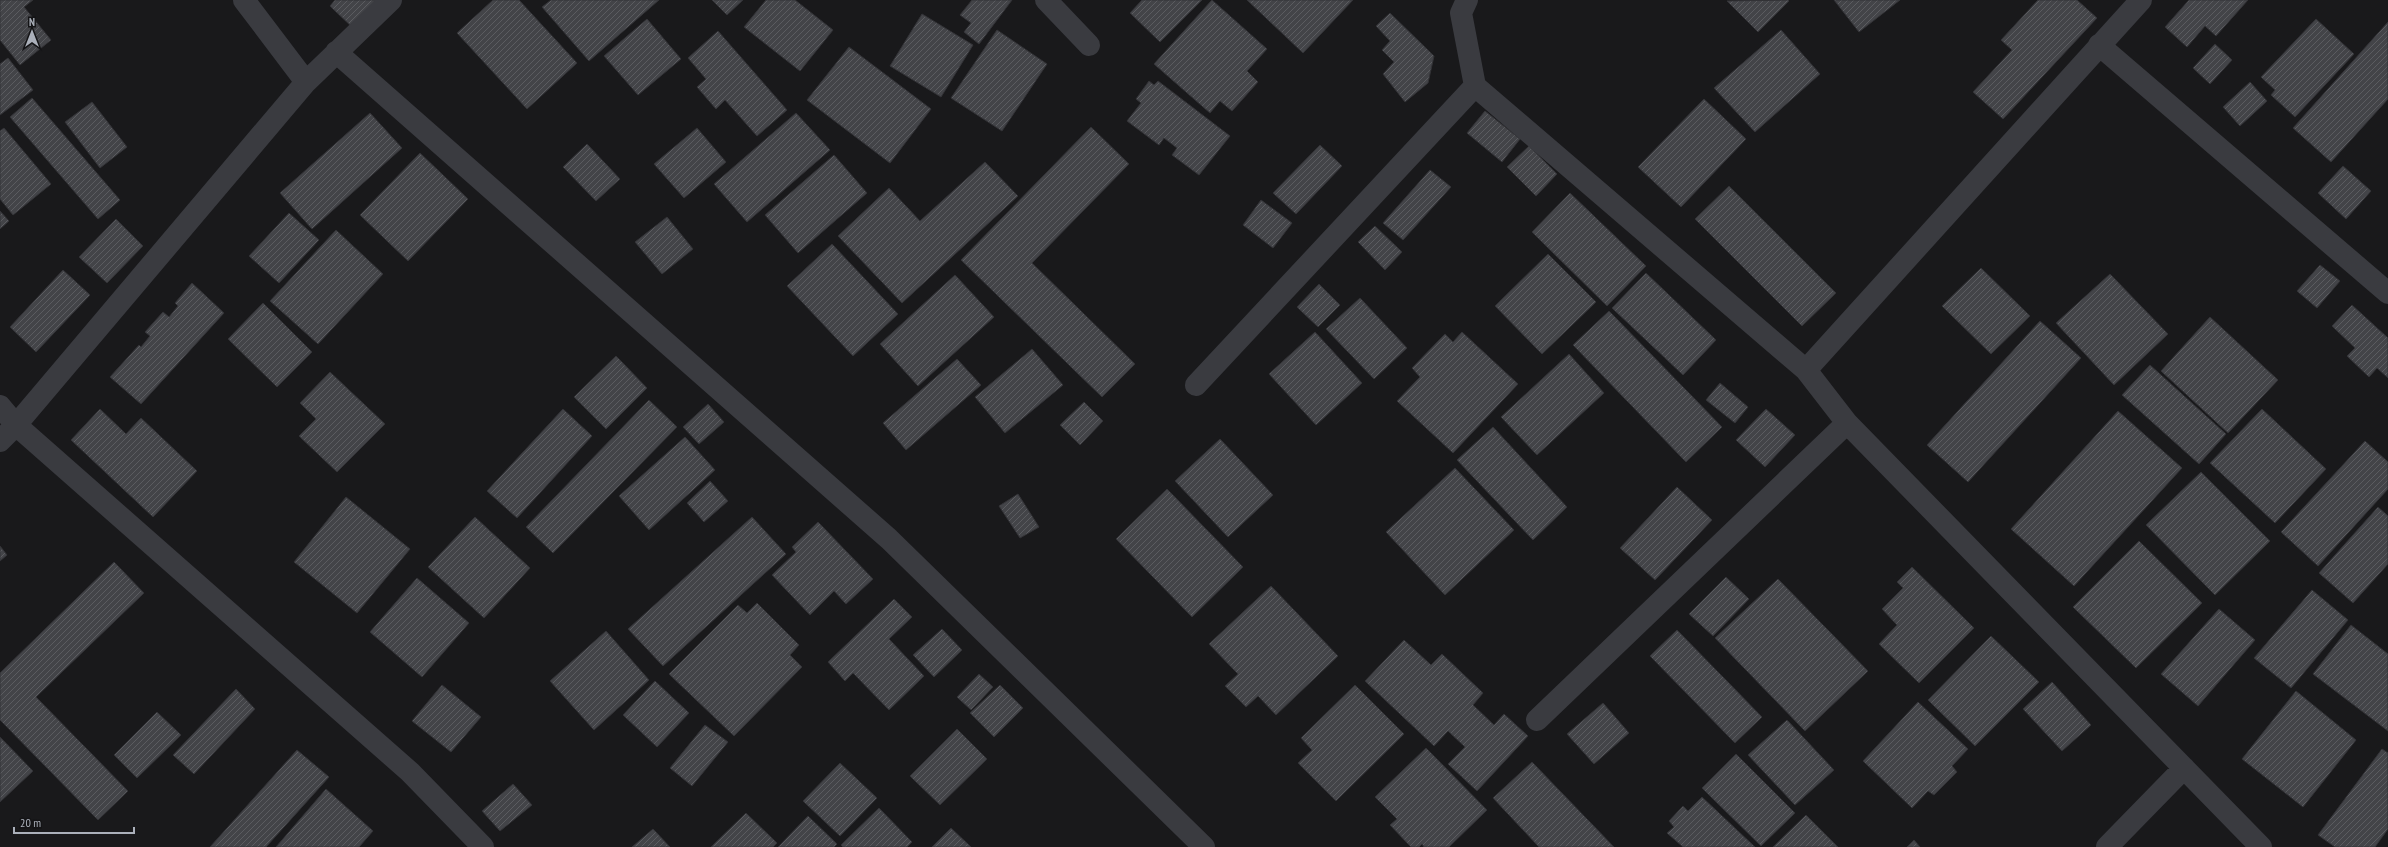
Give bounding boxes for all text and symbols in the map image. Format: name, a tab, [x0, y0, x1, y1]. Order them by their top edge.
north arrow	[12, 12, 52, 52]
text: N	[29, 15, 35, 29]
scale bar	[14, 809, 134, 835]
text: 20 m	[20, 815, 41, 830]

